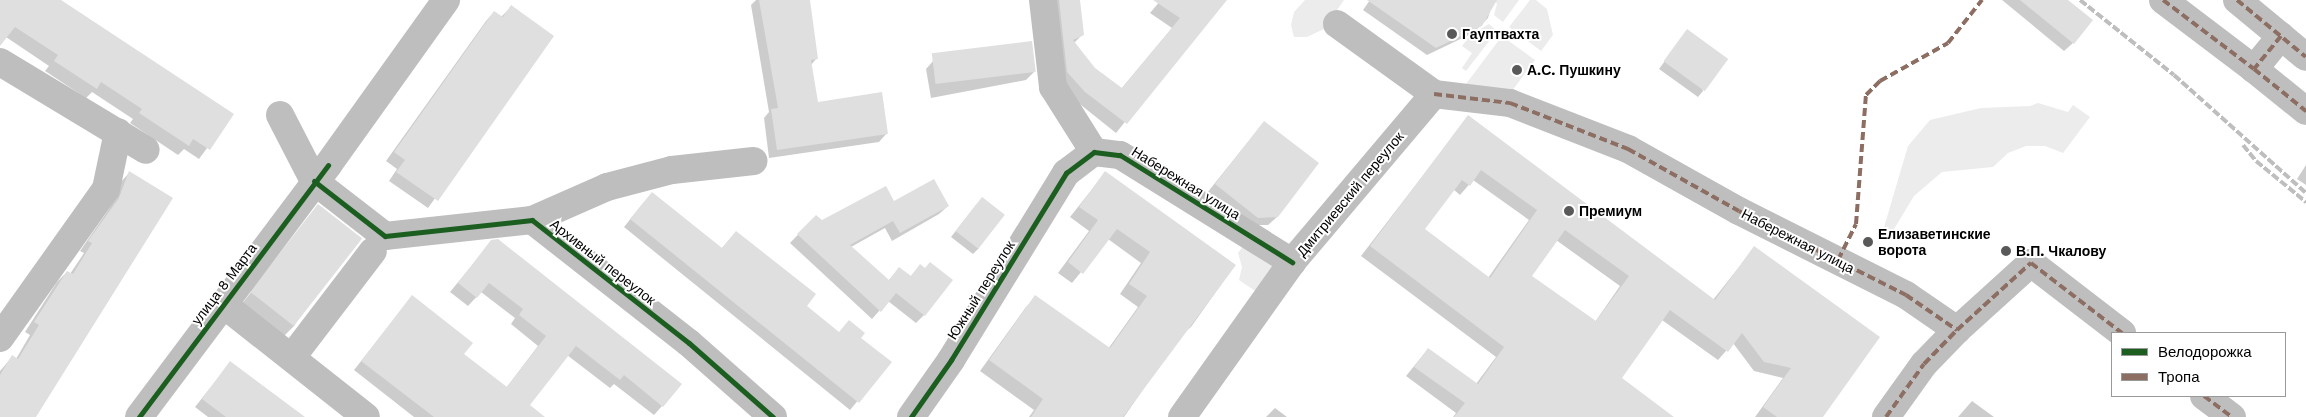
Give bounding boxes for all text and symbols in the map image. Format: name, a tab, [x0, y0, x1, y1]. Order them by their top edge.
place label: Гауптвахта	[1462, 26, 1539, 42]
marker: Гауптвахта	[1446, 28, 1458, 40]
place label: А.С. Пушкину	[1527, 62, 1621, 78]
marker: А.С. Пушкину	[1511, 64, 1523, 76]
street label: Дмитриевский переулок	[1293, 128, 1407, 260]
street label: Набережная улица	[1129, 143, 1243, 223]
place label: Премиум	[1579, 203, 1642, 219]
marker: Премиум	[1563, 205, 1575, 217]
street label: Набережная улица	[1739, 205, 1857, 277]
street label: Архивный переулок	[547, 216, 659, 308]
place label: Елизаветинские ворота	[1878, 226, 1991, 258]
marker: Елизаветинские ворота	[1862, 236, 1874, 248]
street label: Южный переулок	[944, 237, 1018, 343]
street label: улица 8 Марта	[188, 240, 260, 328]
place label: В.П. Чкалову	[2016, 243, 2106, 259]
marker: В.П. Чкалову	[2000, 245, 2012, 257]
legend	[2111, 332, 2286, 397]
text: Велодорожка	[2158, 343, 2252, 361]
text: Тропа	[2158, 368, 2199, 386]

